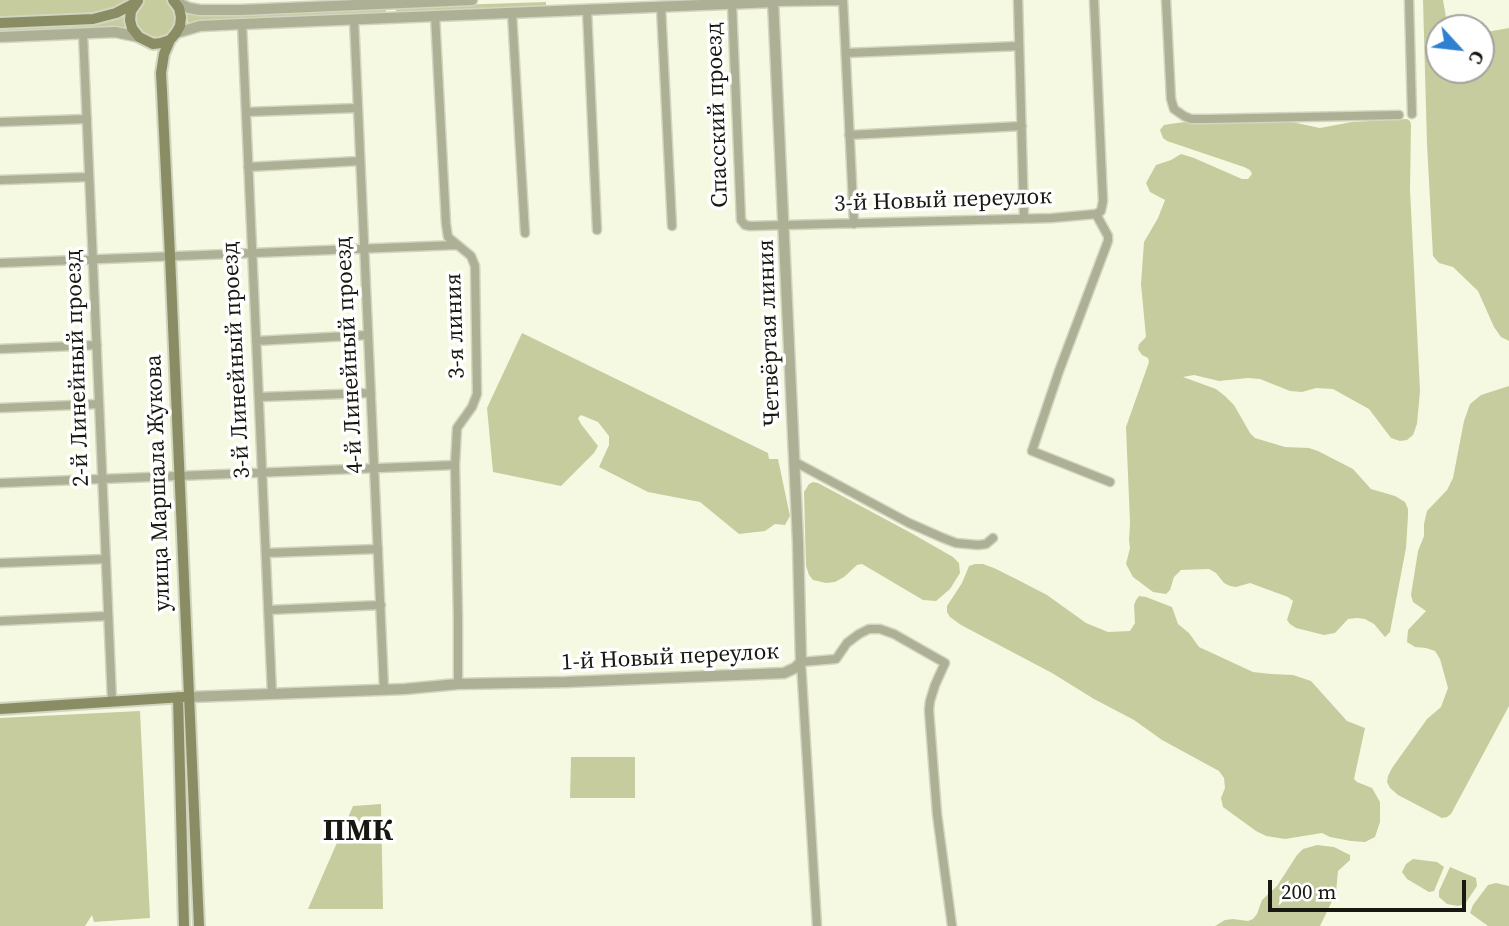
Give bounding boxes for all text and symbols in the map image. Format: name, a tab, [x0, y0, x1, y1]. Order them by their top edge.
north arrow	[1425, 14, 1495, 84]
street label: Спасский проезд	[701, 22, 735, 208]
text: С	[1463, 46, 1491, 69]
street label: 3-й Новый переулок	[834, 183, 1052, 219]
street label: 4-й Линейный проезд	[330, 236, 370, 474]
street label: Четвёртая линия	[753, 239, 787, 427]
street label: 3-й Линейный проезд	[217, 241, 257, 479]
street label: 2-й Линейный проезд	[60, 249, 96, 487]
street label: 3-я линия	[440, 273, 472, 379]
street label: улица Маршала Жукова	[141, 354, 177, 612]
street label: 1-й Новый переулок	[560, 639, 780, 677]
district label: ПМК	[323, 814, 393, 850]
scale bar	[1271, 866, 1469, 910]
text: 200 m	[1281, 877, 1336, 906]

